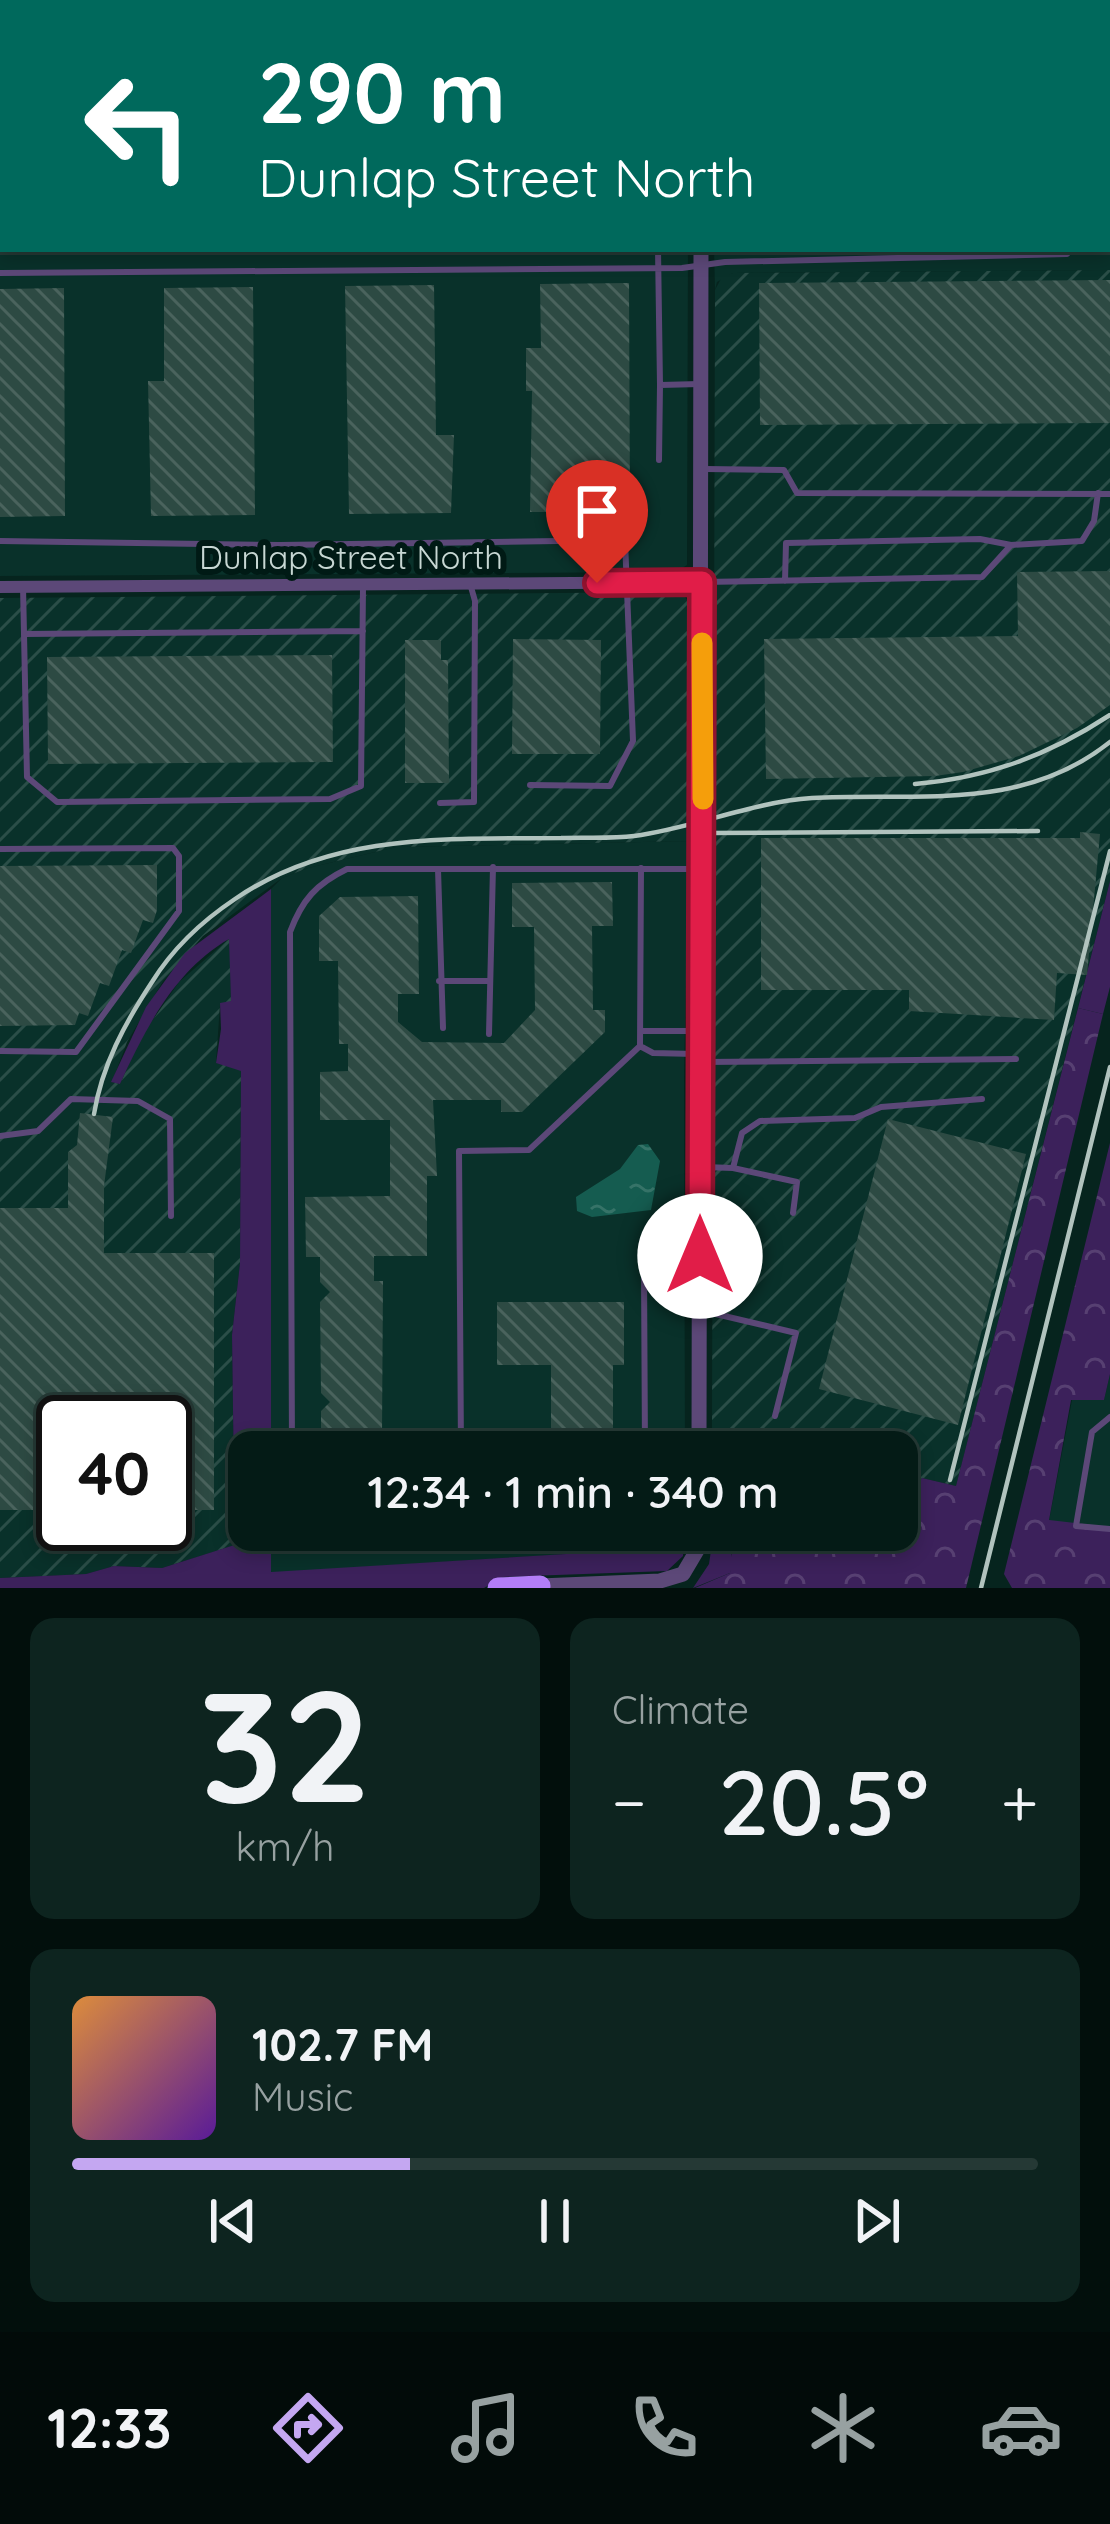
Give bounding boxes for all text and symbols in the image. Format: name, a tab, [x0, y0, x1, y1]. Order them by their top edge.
text: 290 m	[258, 39, 506, 144]
icon: left	[60, 48, 216, 204]
text: Dunlap Street North	[258, 143, 755, 211]
pin	[546, 460, 648, 583]
icon: arrive	[564, 478, 630, 544]
street label: Dunlap Street North	[199, 536, 503, 577]
position arrow	[637, 1193, 763, 1319]
speed limit sign: 40	[36, 1395, 192, 1551]
text: 12:34 · 1 min · 340 m	[367, 1463, 779, 1519]
text: 32	[199, 1646, 371, 1841]
text: Climate	[612, 1685, 749, 1734]
text: 20.5°	[718, 1745, 929, 1858]
text: −	[612, 1760, 646, 1843]
text: +	[1001, 1760, 1038, 1843]
text: km/h	[236, 1822, 334, 1871]
text: 102.7 FM	[252, 2016, 433, 2072]
text: Music	[252, 2072, 353, 2121]
icon: previous	[200, 2188, 266, 2254]
icon: pause	[522, 2188, 588, 2254]
icon: next	[844, 2188, 910, 2254]
icon: directions	[266, 2386, 350, 2470]
icon: music	[444, 2386, 528, 2470]
icon: phone	[622, 2386, 706, 2470]
icon: climate	[801, 2386, 885, 2470]
icon: car	[979, 2386, 1063, 2470]
text: 12:33	[47, 2394, 172, 2462]

